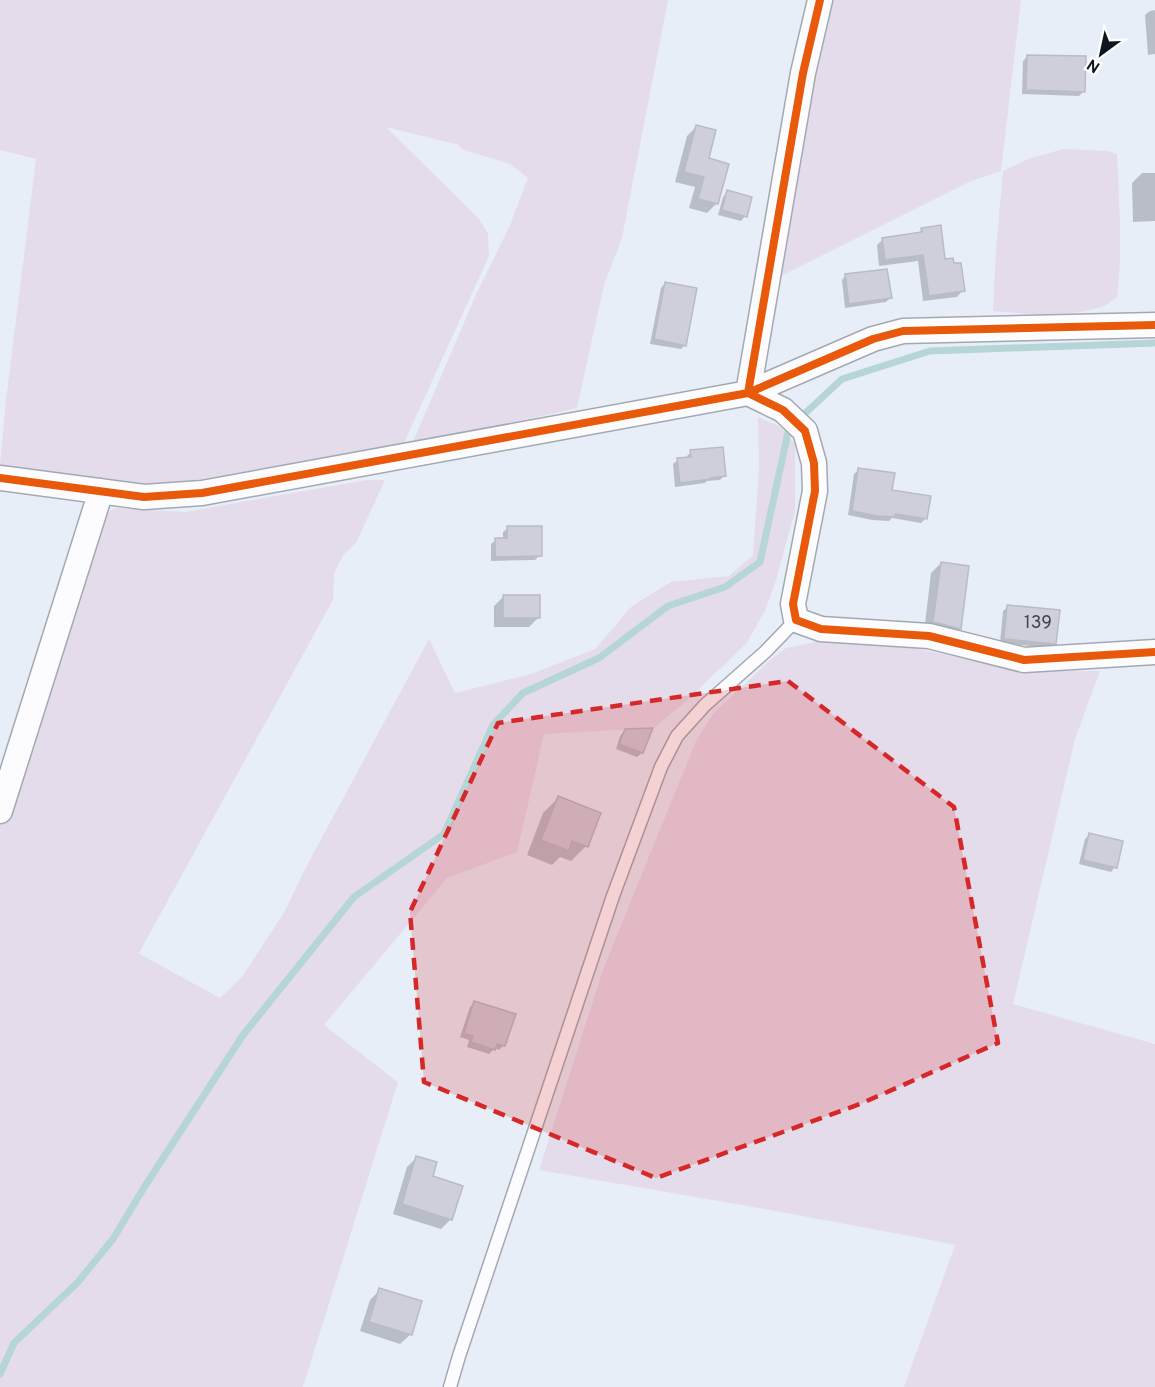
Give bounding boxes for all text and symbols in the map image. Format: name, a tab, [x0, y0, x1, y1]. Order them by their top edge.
north arrow	[1071, 24, 1131, 84]
text: N	[1084, 53, 1104, 76]
house number: 139	[1024, 612, 1052, 635]

